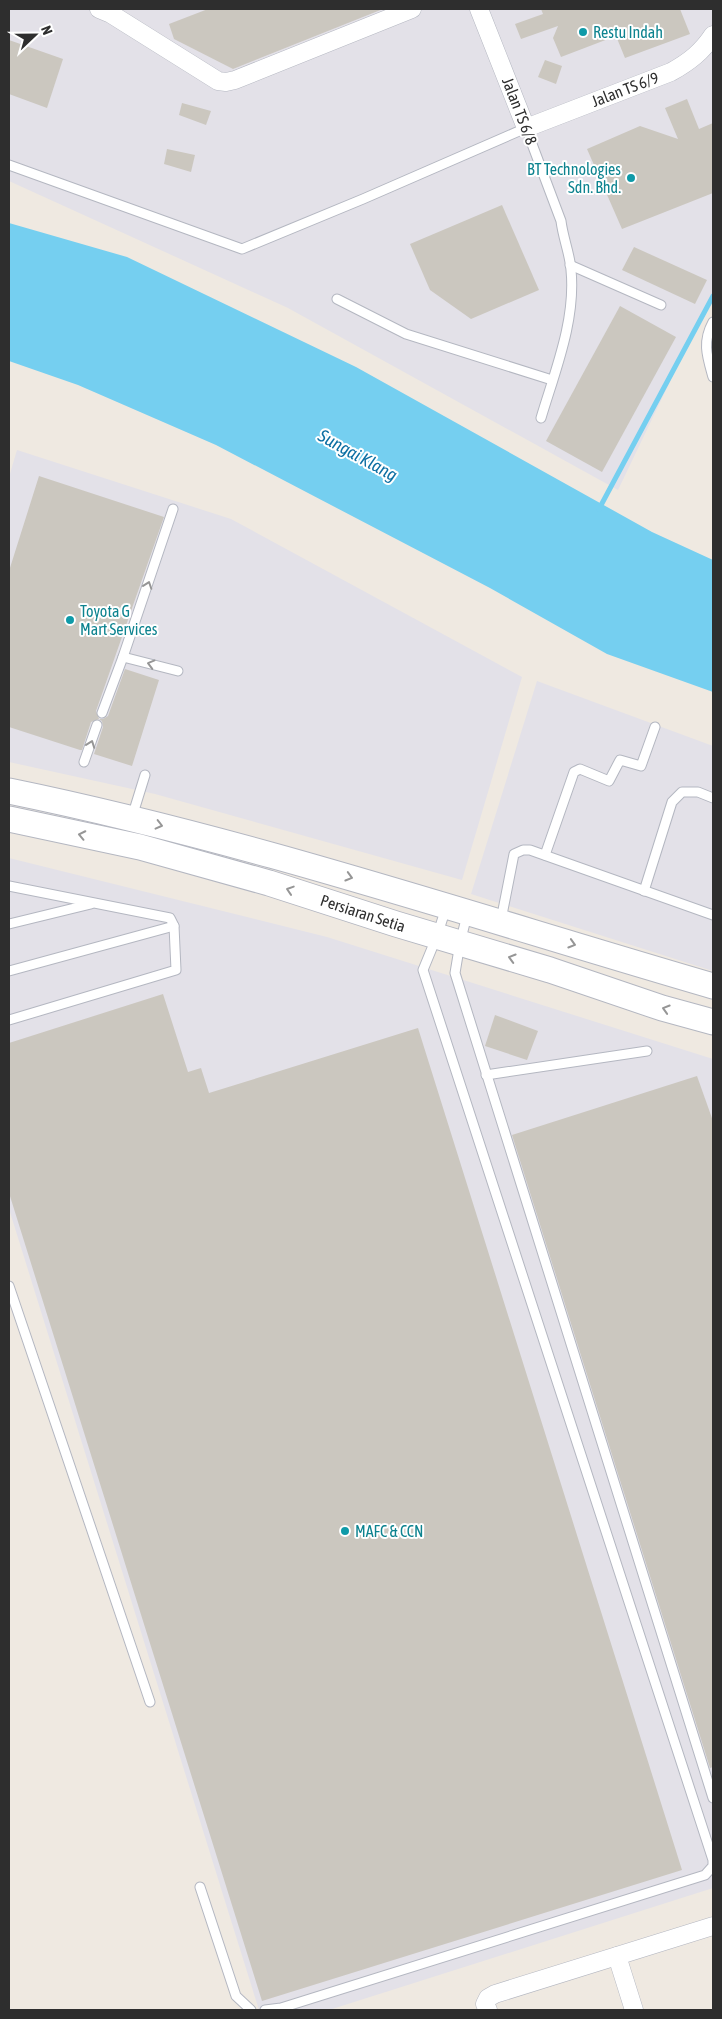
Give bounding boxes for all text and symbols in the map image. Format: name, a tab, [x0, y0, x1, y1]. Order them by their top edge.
north arrow	[10, 10, 60, 60]
text: N	[38, 23, 56, 37]
place label: Restu Indah	[593, 23, 663, 41]
marker: Restu Indah	[577, 26, 589, 38]
street label: Jalan TS 6/9	[589, 68, 661, 110]
street label: Jalan TS 6/8	[499, 75, 541, 147]
place label: BT Technologies Sdn. Bhd.	[527, 160, 621, 196]
marker: BT Technologies Sdn. Bhd.	[625, 172, 637, 184]
water label: Sungai Klang	[314, 424, 401, 485]
one-way arrow	[142, 581, 152, 590]
place label: Toyota G Mart Services	[80, 602, 158, 638]
marker: Toyota G Mart Services	[64, 614, 76, 626]
one-way arrow	[146, 659, 155, 670]
one-way arrow	[85, 740, 95, 748]
one-way arrow	[154, 819, 163, 830]
one-way arrow	[78, 830, 87, 841]
one-way arrow	[344, 872, 353, 882]
one-way arrow	[286, 885, 295, 895]
street label: Persiaran Setia	[318, 891, 408, 935]
one-way arrow	[567, 939, 575, 949]
one-way arrow	[508, 954, 517, 964]
one-way arrow	[663, 1004, 671, 1014]
place label: MAFC & CCN	[355, 1522, 423, 1540]
marker: MAFC & CCN	[339, 1525, 351, 1537]

